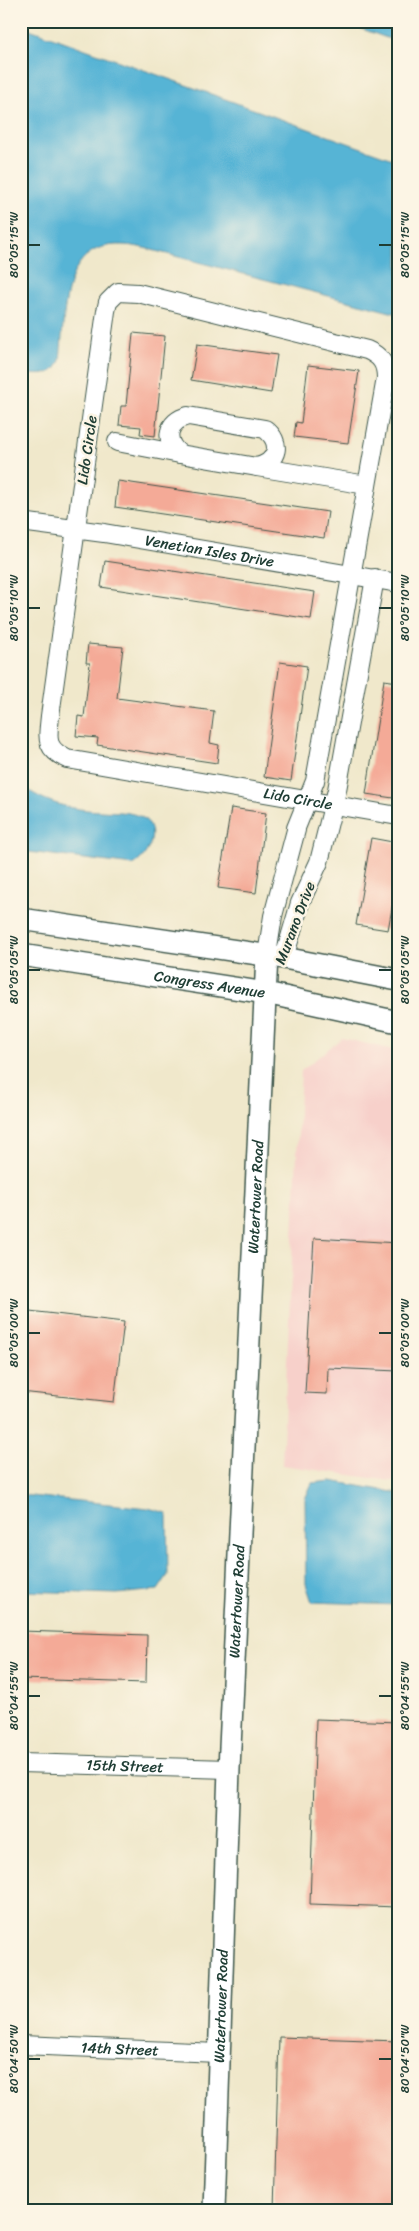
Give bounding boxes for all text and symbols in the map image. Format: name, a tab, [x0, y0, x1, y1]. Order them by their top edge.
text: 80°05'15"W	[3, 211, 25, 278]
text: 80°05'15"W	[394, 211, 416, 278]
street label: Lido Circle	[69, 413, 105, 486]
street label: Venetian Isles Drive	[143, 527, 277, 575]
text: 80°05'10"W	[3, 574, 25, 641]
text: 80°05'10"W	[394, 574, 416, 641]
street label: Lido Circle	[262, 780, 335, 818]
street label: Murano Drive	[267, 877, 323, 968]
text: 80°05'05"W	[3, 935, 25, 1004]
text: 80°05'05"W	[394, 935, 416, 1004]
street label: Congress Avenue	[152, 963, 267, 1006]
street label: Watertower Road	[240, 1139, 271, 1254]
text: 80°05'00"W	[3, 1298, 25, 1367]
text: 80°05'00"W	[394, 1298, 416, 1367]
street label: Watertower Road	[221, 1543, 253, 1659]
text: 80°04'55"W	[3, 1661, 25, 1730]
text: 80°04'55"W	[394, 1661, 416, 1730]
street label: 15th Street	[86, 1752, 165, 1780]
street label: Watertower Road	[206, 1948, 236, 2063]
text: 80°04'50"W	[3, 2024, 25, 2093]
text: 80°04'50"W	[394, 2024, 416, 2093]
street label: 14th Street	[81, 2034, 160, 2064]

